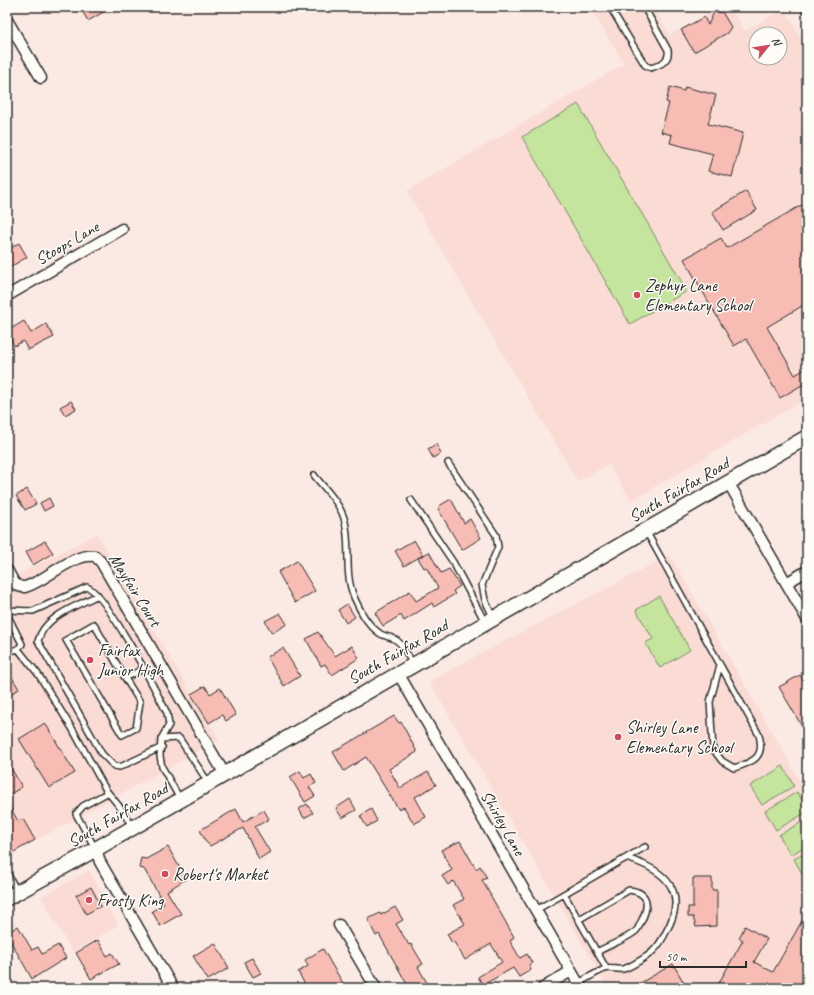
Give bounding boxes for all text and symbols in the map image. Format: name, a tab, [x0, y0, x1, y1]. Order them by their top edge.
north arrow	[748, 26, 788, 66]
text: N	[769, 35, 786, 49]
street label: Stoops Lane	[31, 216, 104, 270]
place label: Zephyr Lane Elementary School	[645, 275, 754, 316]
marker: Zephyr Lane Elementary School	[632, 290, 642, 300]
street label: South Fairfax Road	[625, 452, 735, 527]
street label: Mayfair Court	[104, 550, 167, 632]
street label: South Fairfax Road	[344, 614, 454, 689]
place label: Fairfax Junior High	[97, 640, 164, 681]
marker: Fairfax Junior High	[85, 655, 95, 665]
place label: Shirley Lane Elementary School	[626, 717, 735, 758]
marker: Shirley Lane Elementary School	[613, 732, 623, 742]
street label: South Fairfax Road	[64, 777, 174, 852]
street label: Shirley Lane	[476, 787, 531, 860]
place label: Robert's Market	[173, 864, 270, 885]
marker: Robert's Market	[160, 869, 170, 879]
place label: Frosty King	[97, 890, 164, 911]
marker: Frosty King	[84, 895, 94, 905]
scale bar	[660, 943, 746, 969]
text: 50 m	[666, 949, 688, 965]

